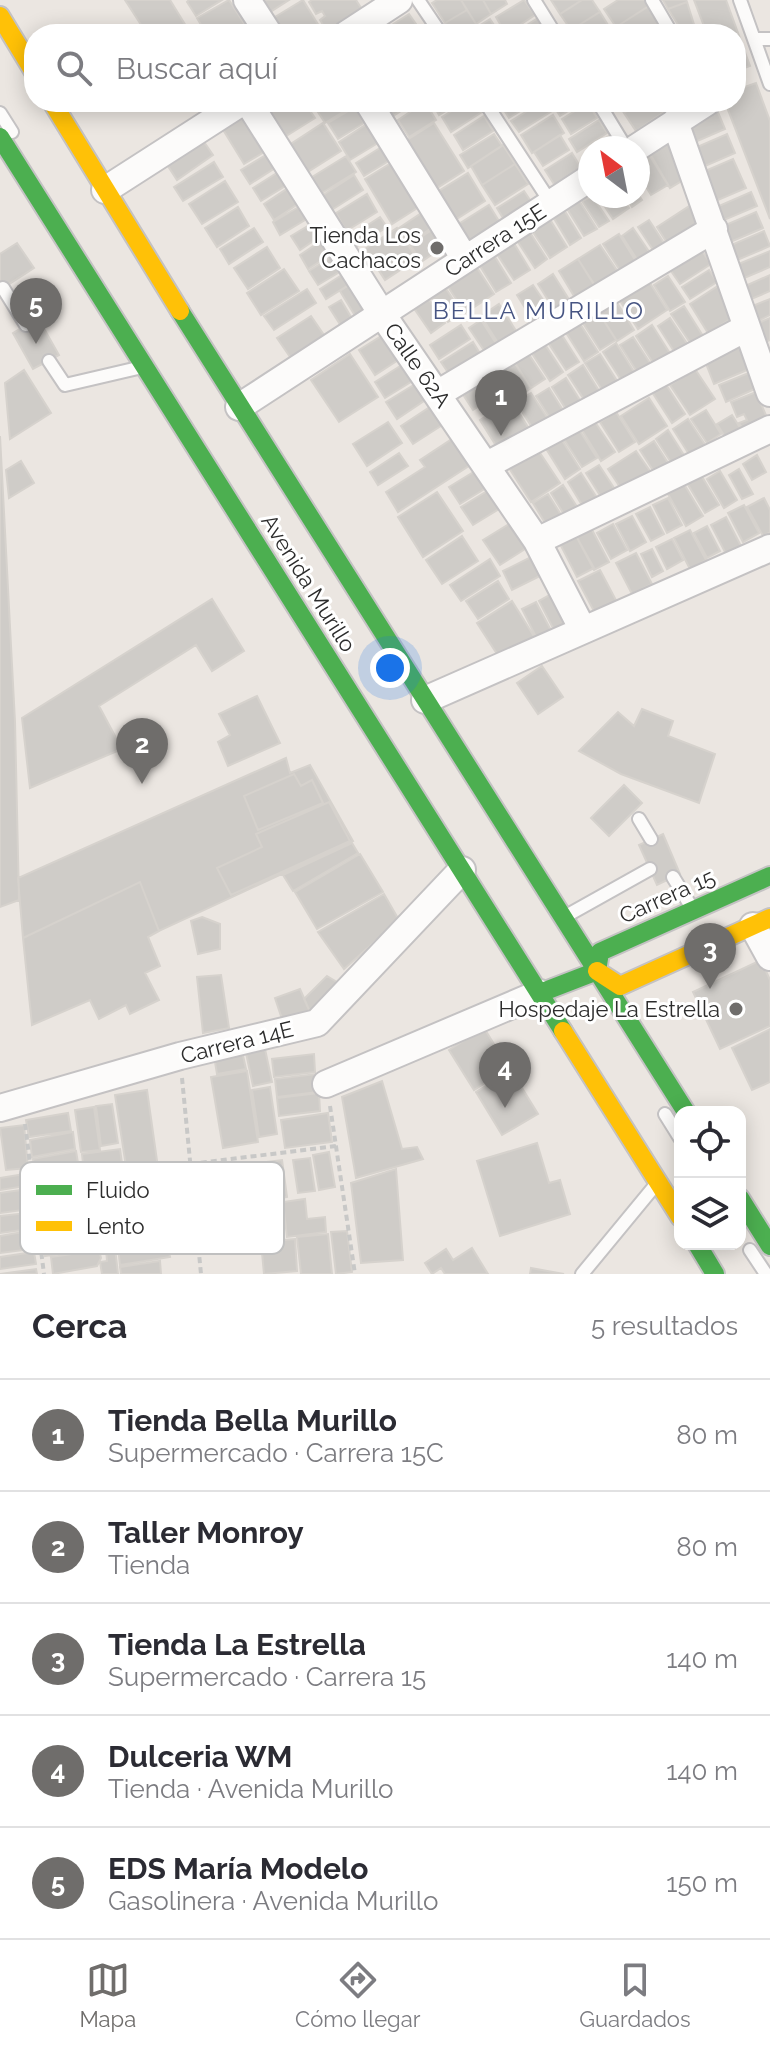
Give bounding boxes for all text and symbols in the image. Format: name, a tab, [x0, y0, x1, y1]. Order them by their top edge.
search box	[24, 24, 746, 112]
icon: search	[52, 46, 96, 90]
text: Buscar aquí	[116, 51, 278, 86]
north arrow	[578, 136, 650, 208]
street label: Carrera 15E	[440, 198, 550, 282]
place label: Tienda Los Cachacos	[309, 222, 421, 273]
marker: Tienda Los Cachacos	[428, 239, 446, 257]
pin: 5	[10, 278, 62, 344]
district label: BELLA MURILLO	[433, 296, 645, 325]
street label: Calle 62A	[379, 318, 457, 412]
pin: 1	[475, 370, 527, 436]
street label: Avenida Murillo	[256, 509, 362, 657]
your location	[370, 648, 410, 688]
pin: 2	[116, 718, 168, 784]
street label: Carrera 15	[615, 863, 719, 929]
pin: 3	[684, 923, 736, 989]
place label: Hospedaje La Estrella	[499, 996, 720, 1022]
marker: Hospedaje La Estrella	[727, 1000, 745, 1018]
street label: Carrera 14E	[178, 1015, 296, 1069]
pin: 4	[479, 1042, 531, 1108]
map controls	[674, 1106, 746, 1250]
button: locate	[674, 1106, 746, 1178]
legend	[20, 1162, 284, 1254]
text: Fluido	[86, 1177, 150, 1203]
button: layers	[674, 1178, 746, 1250]
text: Lento	[86, 1213, 144, 1239]
text: Cerca	[32, 1306, 127, 1346]
text: 5 resultados	[591, 1311, 738, 1341]
text: Tienda Bella Murillo	[108, 1403, 397, 1438]
text: 1	[52, 1420, 64, 1450]
text: 80 m	[676, 1420, 738, 1450]
text: Supermercado · Carrera 15C	[108, 1438, 444, 1468]
text: Taller Monroy	[108, 1515, 304, 1550]
text: 2	[51, 1532, 65, 1562]
text: 80 m	[676, 1532, 738, 1562]
text: Tienda	[108, 1550, 190, 1580]
text: Tienda La Estrella	[108, 1627, 366, 1662]
text: 3	[51, 1644, 65, 1674]
text: 140 m	[666, 1644, 738, 1674]
text: Supermercado · Carrera 15	[108, 1662, 426, 1692]
text: Dulceria WM	[108, 1739, 292, 1774]
text: 4	[51, 1756, 65, 1786]
text: 140 m	[666, 1756, 738, 1786]
text: Tienda · Avenida Murillo	[108, 1774, 393, 1804]
text: EDS María Modelo	[108, 1851, 369, 1886]
text: 5	[51, 1868, 65, 1898]
text: 150 m	[666, 1868, 738, 1898]
text: Gasolinera · Avenida Murillo	[108, 1886, 438, 1916]
tab: Mapa	[79, 1958, 136, 2032]
tab: Cómo llegar	[295, 1958, 420, 2032]
tab: Guardados	[579, 1958, 691, 2032]

